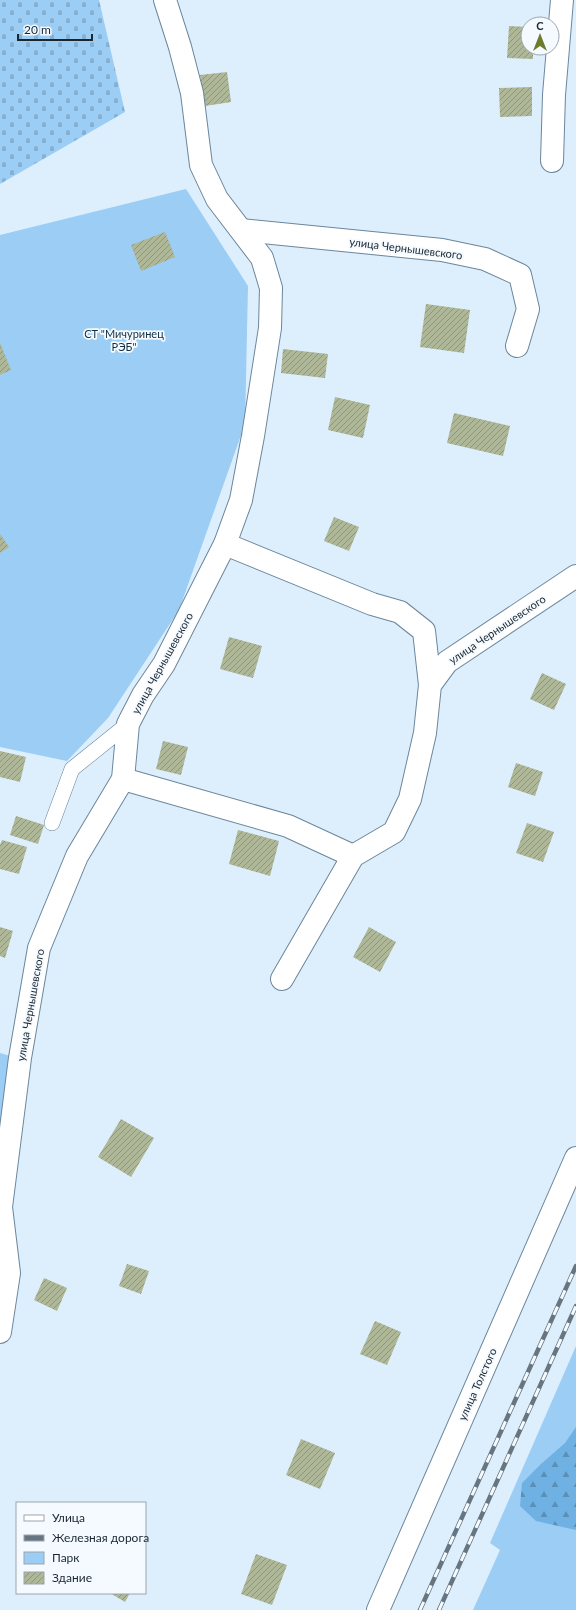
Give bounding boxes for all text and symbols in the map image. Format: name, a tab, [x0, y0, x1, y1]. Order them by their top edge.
scale bar	[18, 16, 92, 42]
north arrow	[520, 16, 560, 56]
text: С	[536, 19, 544, 32]
text: 20 m	[24, 22, 51, 37]
street label: улица Чернышевского	[349, 235, 463, 261]
park label: СТ "Мичуринец РЭБ"	[84, 327, 164, 353]
street label: улица Чернышевского	[446, 592, 548, 666]
street label: улица Чернышевского	[129, 610, 195, 716]
street label: улица Чернышевского	[14, 948, 46, 1062]
street label: улица Толстого	[455, 1346, 499, 1422]
legend	[16, 1502, 146, 1594]
text: Улица	[52, 1510, 85, 1525]
text: Железная дорога	[52, 1530, 149, 1545]
text: Парк	[52, 1550, 80, 1565]
text: Здание	[52, 1570, 92, 1585]

